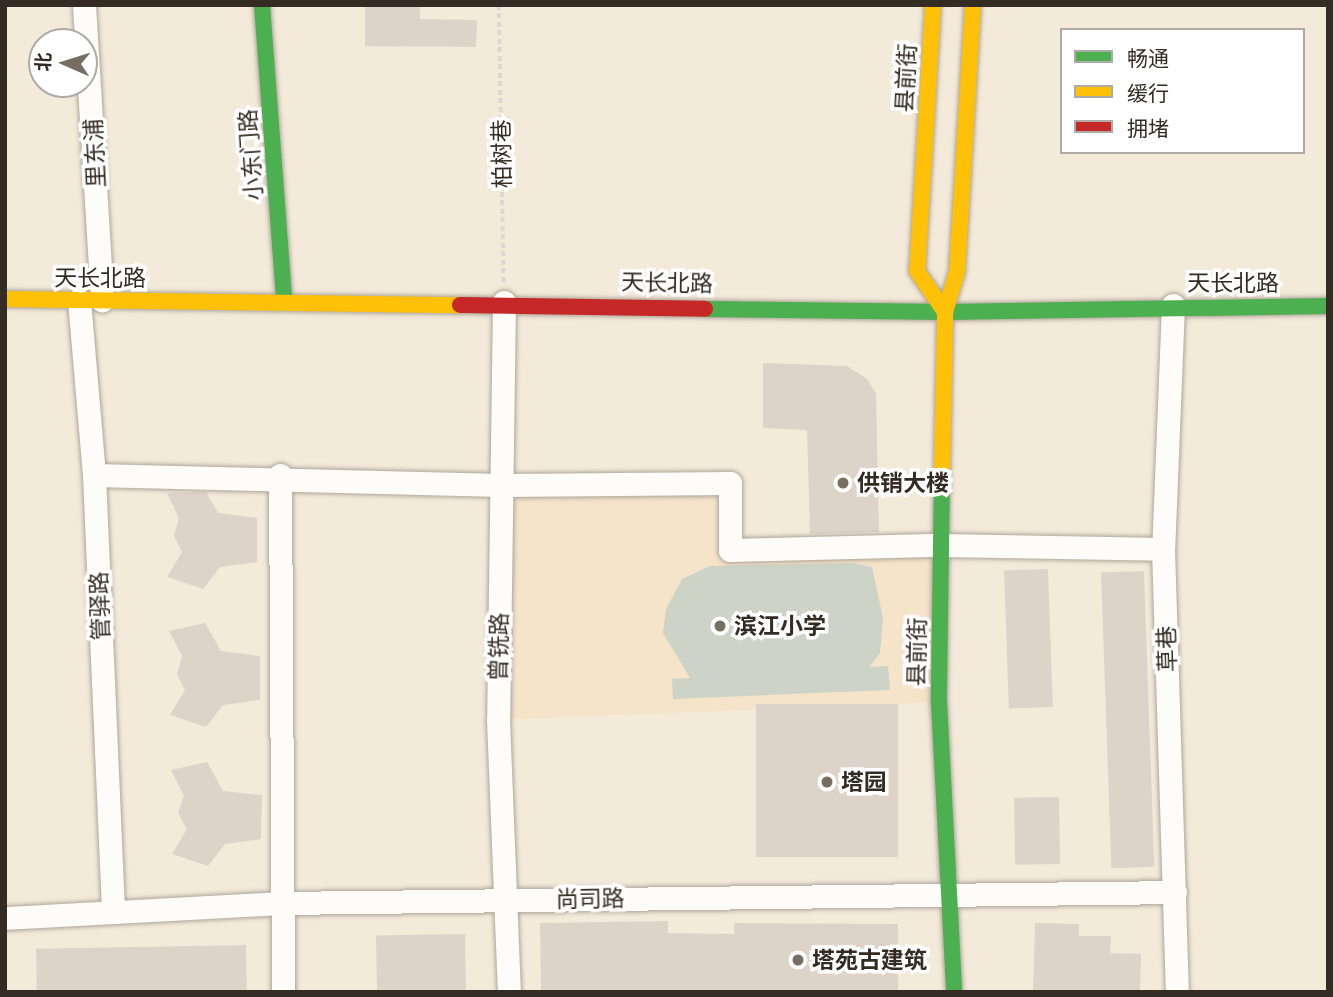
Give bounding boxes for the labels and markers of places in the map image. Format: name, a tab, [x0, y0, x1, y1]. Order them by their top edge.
place label: 供销大楼	[857, 469, 949, 497]
marker: 供销大楼	[835, 475, 851, 491]
place label: 滨江小学	[734, 612, 826, 640]
marker: 滨江小学	[712, 618, 728, 634]
place label: 塔园	[841, 768, 887, 796]
marker: 塔园	[819, 774, 835, 790]
place label: 塔苑古建筑	[812, 946, 927, 974]
marker: 塔苑古建筑	[790, 952, 806, 968]

